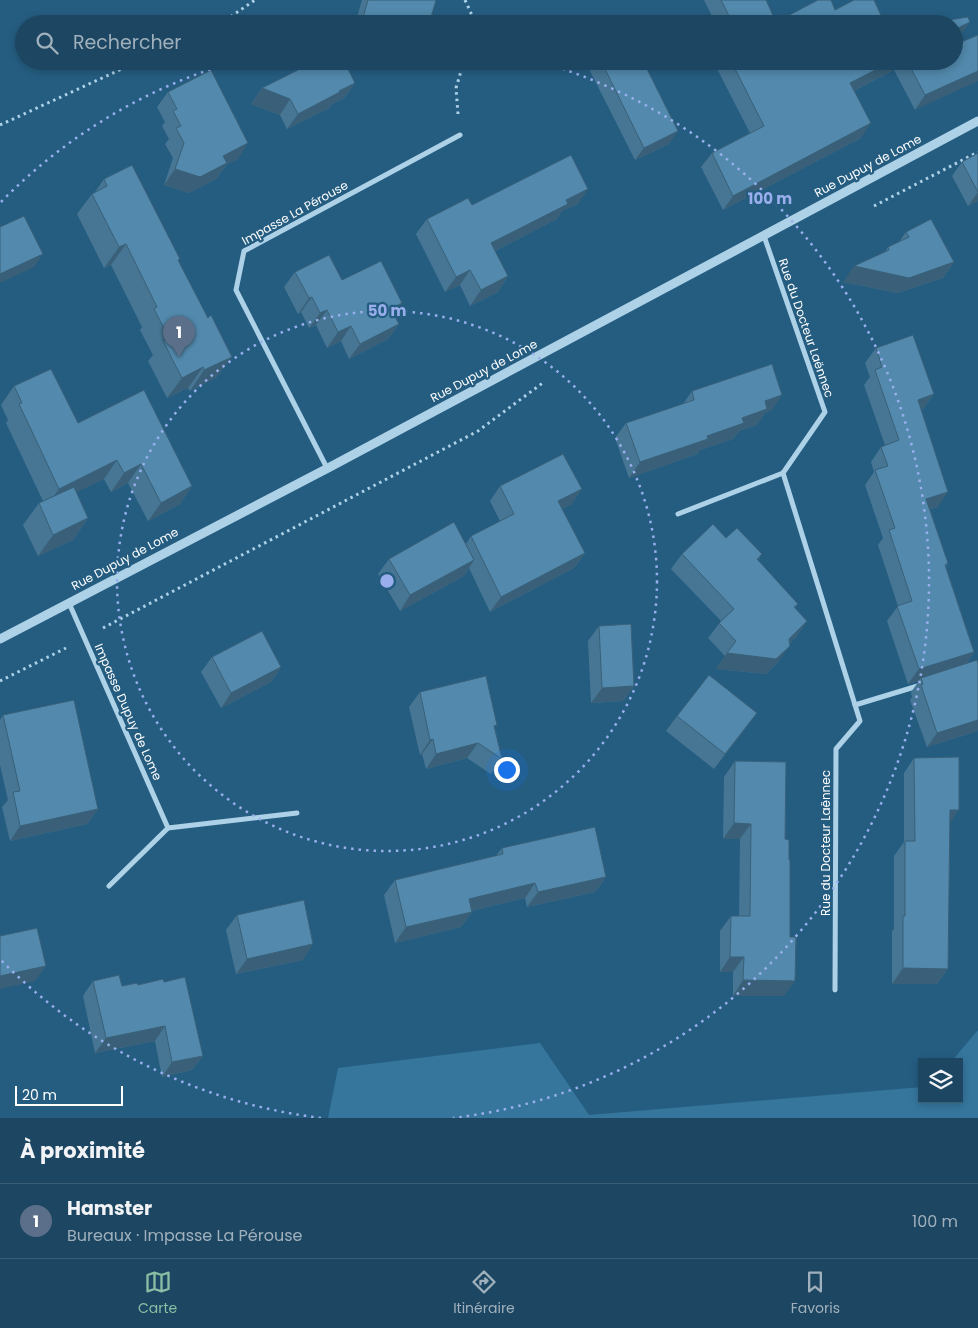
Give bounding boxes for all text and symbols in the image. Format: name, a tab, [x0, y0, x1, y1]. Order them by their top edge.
search box	[15, 15, 963, 70]
icon: search	[33, 29, 61, 57]
text: Rechercher	[73, 29, 181, 56]
street label: Rue Dupuy de Lome	[811, 130, 924, 201]
street label: Impasse La Pérouse	[239, 176, 351, 249]
text: 100 m	[748, 188, 792, 209]
street label: Rue du Docteur Laënnec	[775, 256, 838, 400]
text: 50 m	[368, 300, 406, 321]
pin: 1	[163, 316, 195, 357]
street label: Rue Dupuy de Lome	[427, 335, 540, 406]
street label: Rue Dupuy de Lome	[68, 523, 181, 594]
centre of rings	[378, 572, 396, 590]
street label: Impasse Dupuy de Lome	[91, 641, 166, 783]
your location	[494, 757, 520, 783]
street label: Rue du Docteur Laënnec	[817, 770, 834, 916]
map controls	[918, 1058, 963, 1103]
button: layers	[918, 1058, 963, 1103]
scale bar	[15, 1083, 122, 1106]
text: 20 m	[22, 1085, 57, 1105]
text: À proximité	[20, 1136, 145, 1165]
text: Hamster	[67, 1195, 152, 1222]
text: 1	[33, 1210, 39, 1233]
text: 100 m	[912, 1210, 958, 1233]
text: Bureaux · Impasse La Pérouse	[67, 1224, 302, 1247]
tab: Carte	[138, 1268, 177, 1319]
tab: Itinéraire	[453, 1268, 515, 1319]
tab: Favoris	[791, 1268, 840, 1319]

